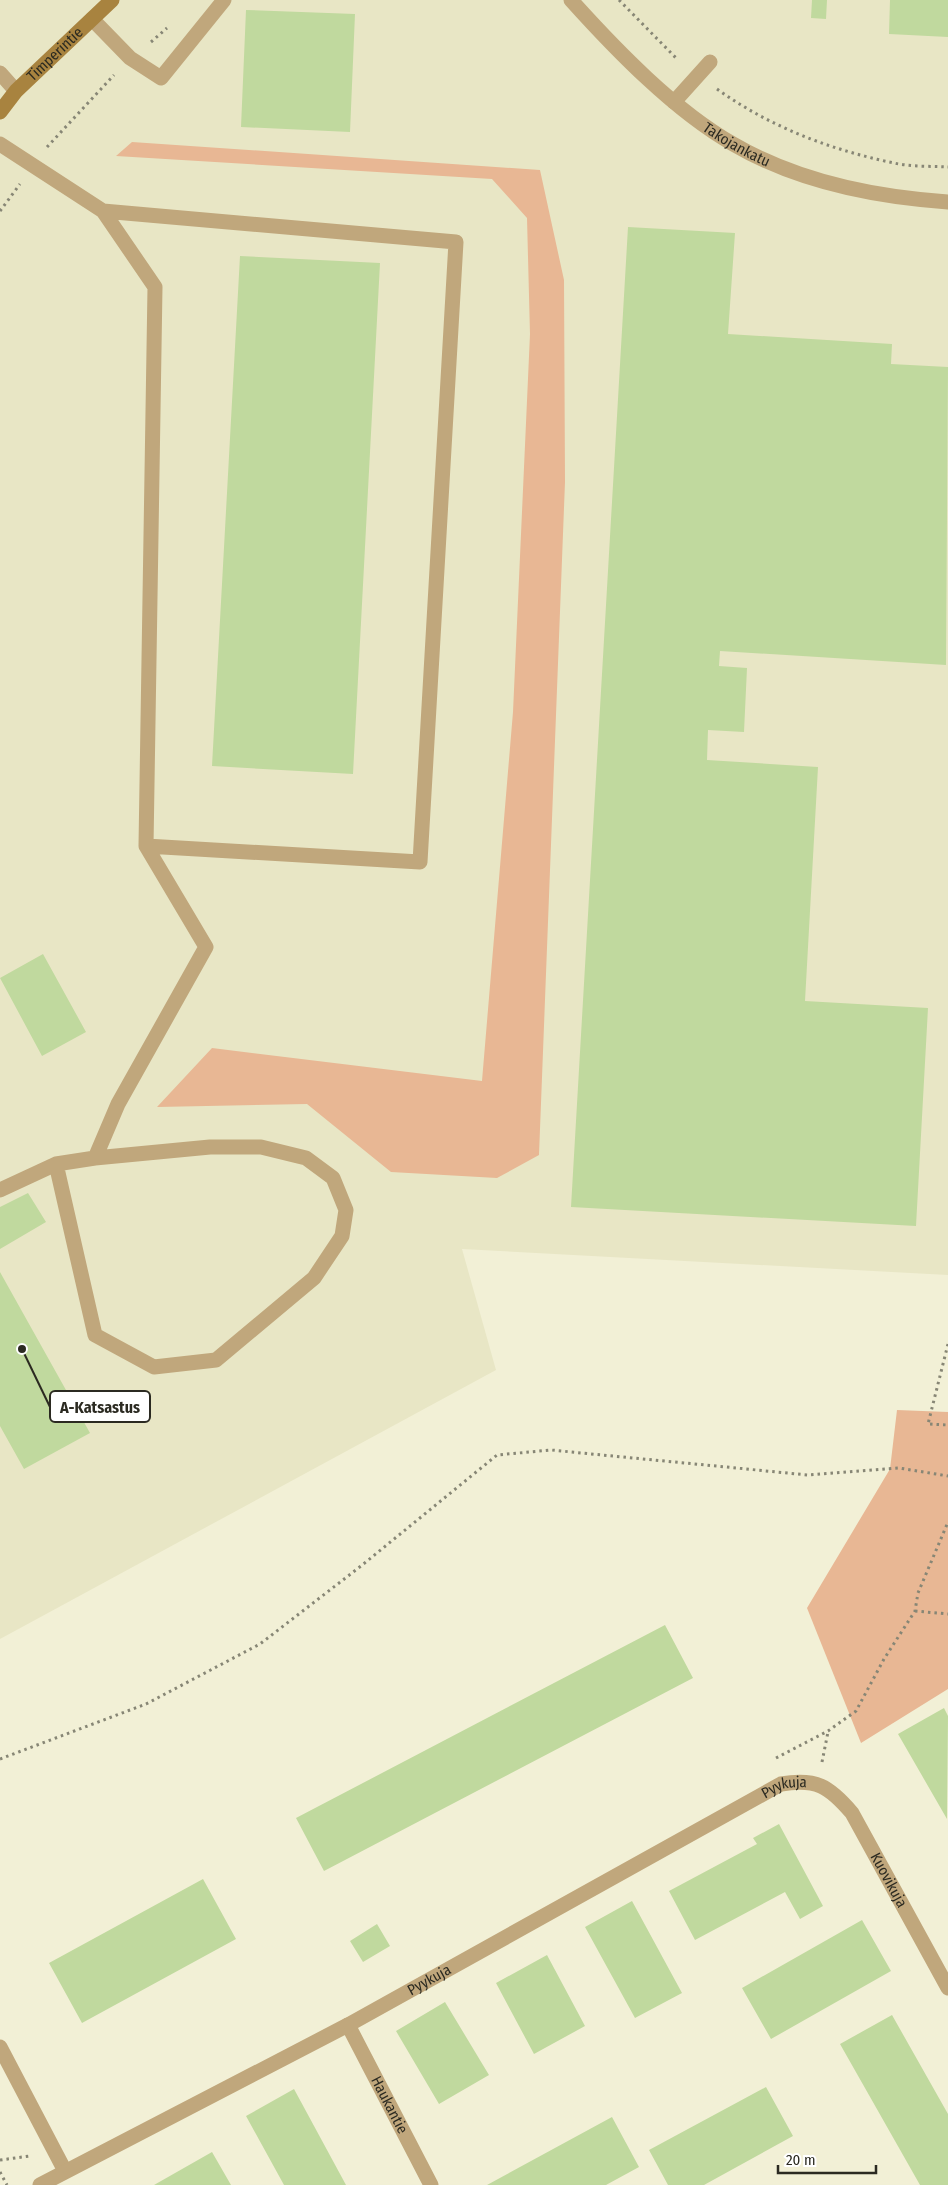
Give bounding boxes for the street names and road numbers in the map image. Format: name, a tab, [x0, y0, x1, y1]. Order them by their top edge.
street label: Timperintie	[23, 23, 87, 85]
street label: Takojankatu	[700, 118, 773, 171]
street label: Pyykuja	[758, 1773, 807, 1802]
street label: Kuovikuja	[866, 1849, 911, 1911]
street label: Pyykuja	[404, 1960, 454, 1999]
street label: Haukantie	[367, 2073, 412, 2137]

